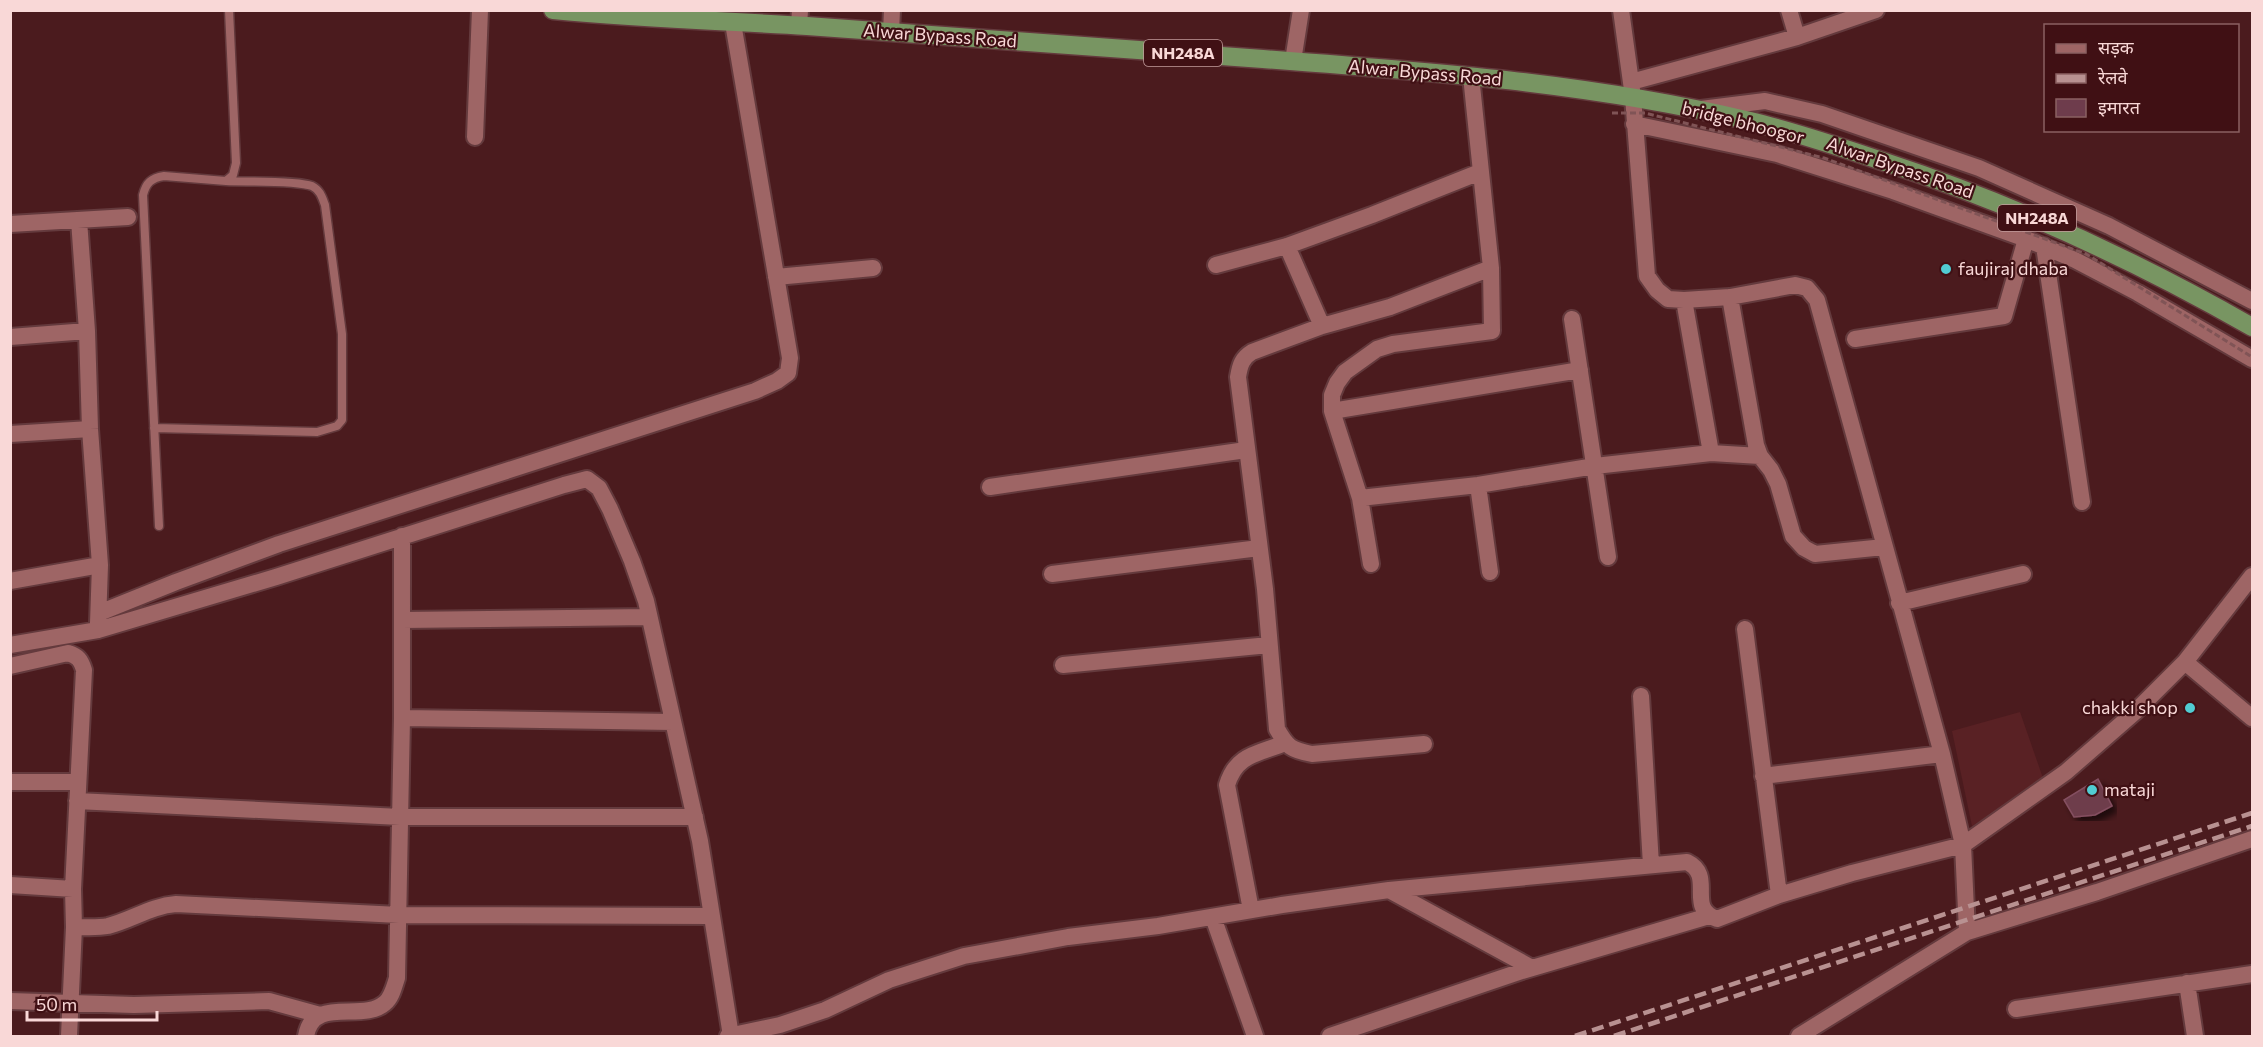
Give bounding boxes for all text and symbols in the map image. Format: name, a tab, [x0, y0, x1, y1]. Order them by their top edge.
street label: Alwar Bypass Road	[862, 19, 1018, 51]
legend	[2044, 24, 2239, 132]
text: सड़क	[2098, 36, 2135, 58]
road number: NH248A	[1144, 40, 1222, 66]
street label: Alwar Bypass Road	[1347, 54, 1503, 90]
text: रेलवे	[2097, 66, 2129, 88]
street label: bridge bhoogor	[1680, 96, 1807, 148]
text: इमारत	[2098, 96, 2141, 118]
street label: Alwar Bypass Road	[1824, 132, 1977, 203]
road number: NH248A	[1998, 205, 2076, 231]
place label: faujiraj dhaba	[1958, 257, 2068, 279]
marker: faujiraj dhaba	[1939, 262, 1953, 276]
place label: chakki shop	[2082, 696, 2178, 718]
marker: chakki shop	[2183, 701, 2197, 715]
place label: mataji	[2104, 778, 2155, 800]
marker: mataji	[2085, 783, 2099, 797]
scale bar	[27, 984, 158, 1022]
text: 50 m	[36, 993, 77, 1015]

